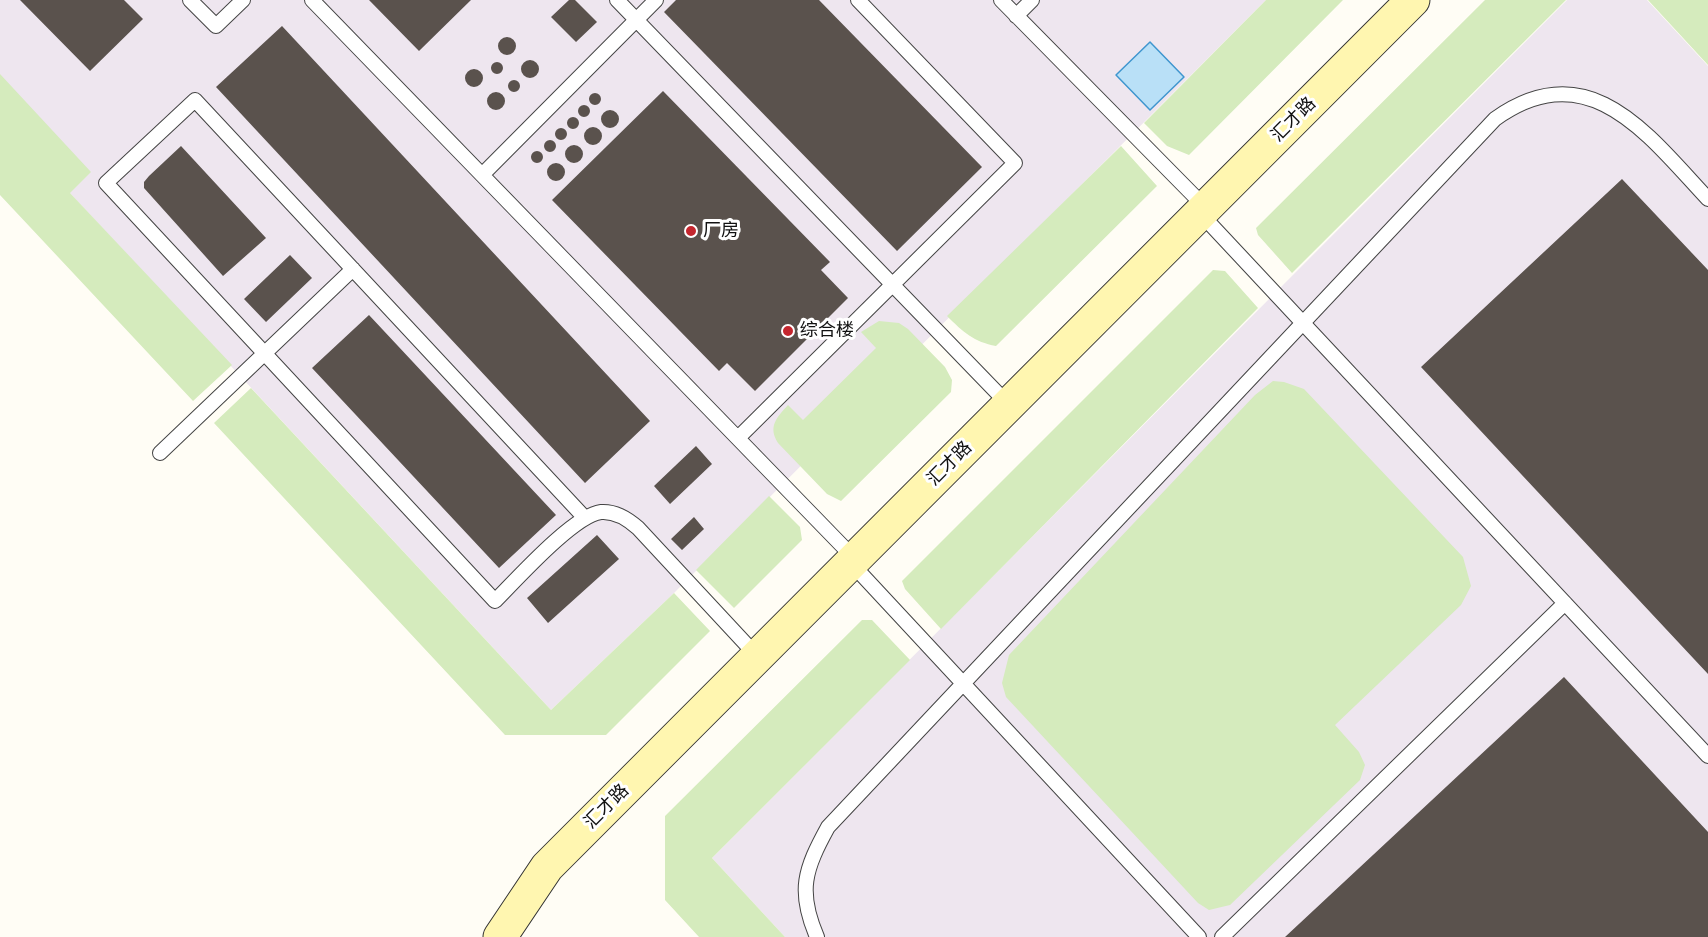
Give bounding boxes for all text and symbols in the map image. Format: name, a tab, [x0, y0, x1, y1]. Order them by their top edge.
street label: 汇才路	[1267, 93, 1321, 147]
place label: 厂房	[703, 220, 739, 242]
marker: 厂房	[684, 224, 698, 238]
place label: 综合楼	[800, 320, 854, 342]
marker: 综合楼	[781, 324, 795, 338]
street label: 汇才路	[923, 437, 977, 491]
street label: 汇才路	[580, 780, 634, 834]

